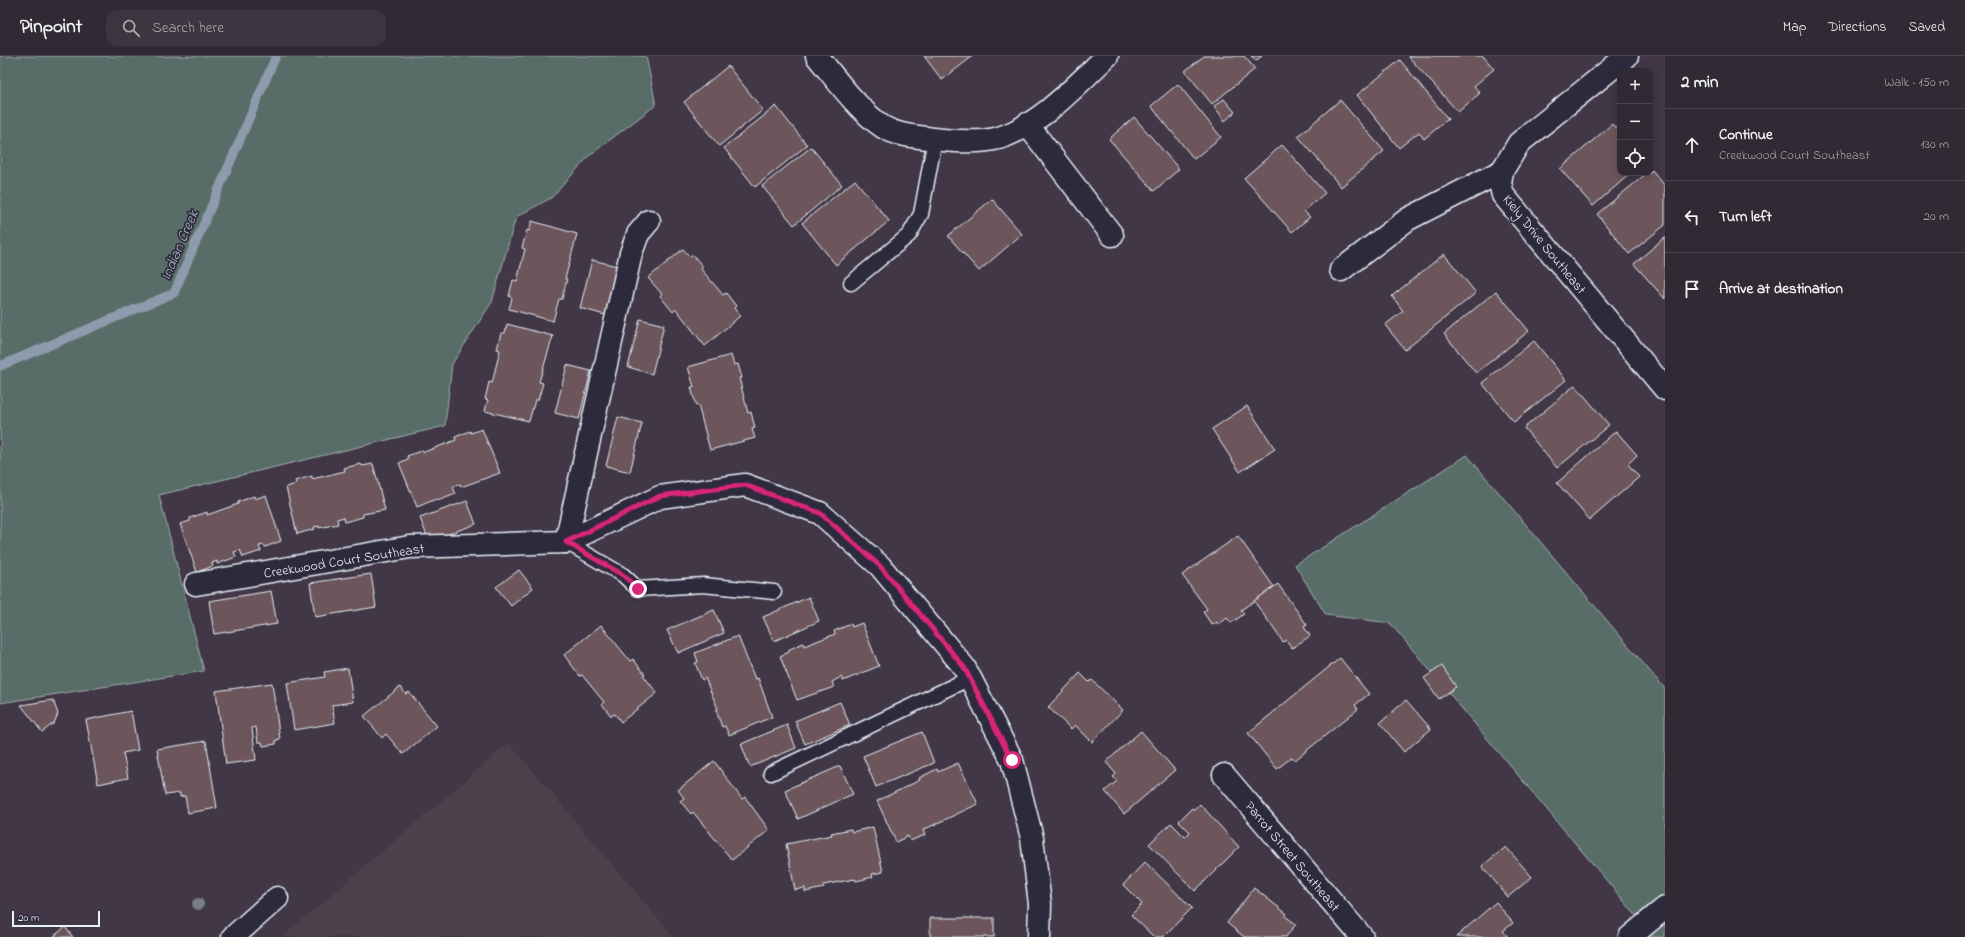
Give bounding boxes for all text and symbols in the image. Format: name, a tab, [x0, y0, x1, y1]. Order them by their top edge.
search box	[106, 10, 386, 46]
text: Pinpoint	[20, 14, 82, 41]
icon: search	[120, 17, 142, 39]
text: Search here	[152, 17, 224, 39]
text: Map	[1783, 17, 1806, 38]
text: Directions	[1828, 17, 1886, 38]
text: Saved	[1908, 17, 1945, 38]
map controls	[1617, 68, 1653, 176]
button: +	[1617, 68, 1653, 104]
text: 2 min	[1681, 70, 1718, 95]
text: Walk · 150 m	[1884, 73, 1949, 92]
button: −	[1617, 104, 1653, 140]
text: Continue	[1719, 124, 1773, 146]
icon: ahead	[1681, 134, 1703, 156]
text: 130 m	[1921, 135, 1949, 154]
button: locate	[1617, 140, 1653, 176]
text: Creekwood Court Southeast	[1719, 146, 1870, 165]
street label: Kiely Drive Southeast	[1496, 190, 1591, 300]
water label: Indian Creek	[155, 206, 205, 284]
icon: left	[1681, 206, 1703, 228]
text: Turn left	[1719, 206, 1772, 228]
text: 20 m	[1924, 207, 1949, 226]
icon: arrive	[1681, 278, 1703, 300]
text: Arrive at destination	[1719, 278, 1843, 300]
street label: Creekwood Court Southeast	[262, 538, 426, 585]
route end	[629, 580, 647, 598]
route start	[1003, 751, 1021, 769]
street label: Parrot Street Southeast	[1239, 797, 1345, 917]
scale bar	[12, 909, 100, 928]
text: 20 m	[18, 910, 40, 926]

